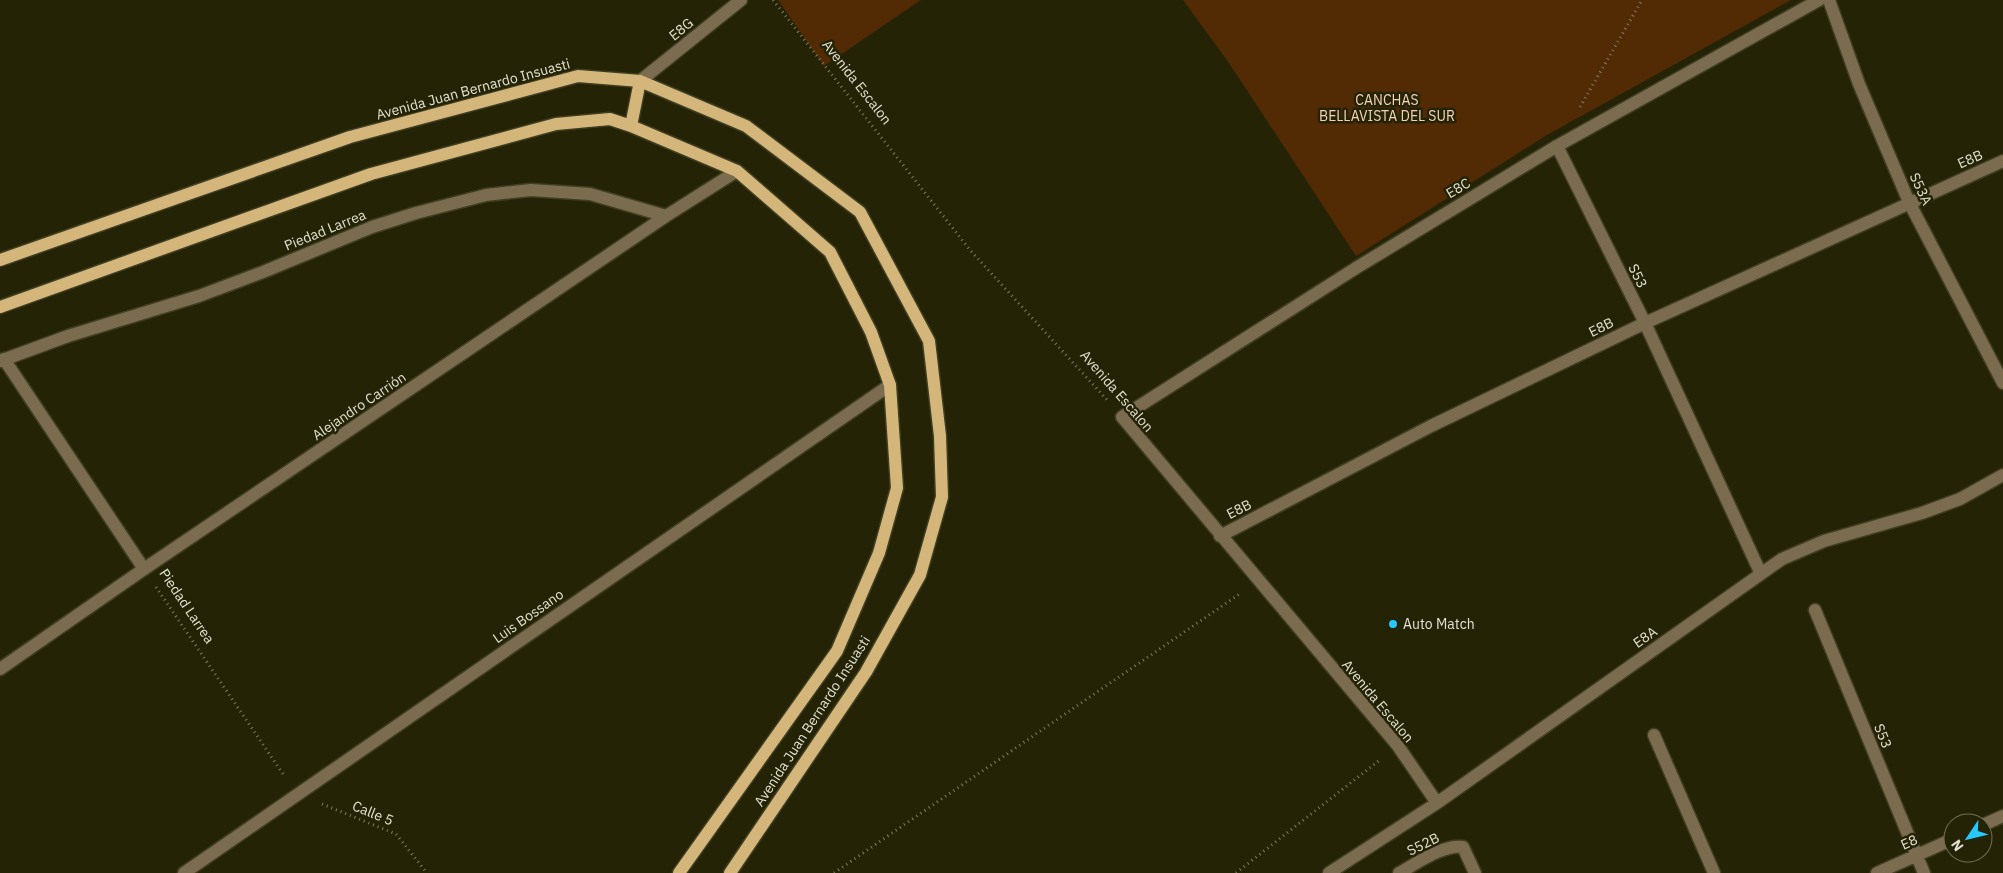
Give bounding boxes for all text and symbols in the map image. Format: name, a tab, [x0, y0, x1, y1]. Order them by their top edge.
street label: E8G	[665, 14, 697, 44]
street label: Avenida Escalon	[818, 36, 896, 128]
street label: Avenida Juan Bernardo Insuasti	[374, 54, 572, 124]
park label: CANCHAS BELLAVISTA DEL SUR	[1319, 91, 1455, 125]
street label: E8B	[1955, 146, 1985, 172]
street label: S53A	[1906, 170, 1936, 208]
street label: E8C	[1443, 174, 1474, 202]
street label: Piedad Larrea	[282, 205, 369, 255]
street label: S53	[1624, 261, 1652, 291]
street label: E8B	[1585, 313, 1617, 341]
street label: Avenida Escalon	[1077, 346, 1157, 436]
street label: Alejandro Carrión	[309, 368, 409, 444]
street label: E8B	[1223, 495, 1255, 523]
street label: Piedad Larrea	[155, 565, 219, 647]
street label: Luis Bossano	[489, 585, 567, 647]
place label: Auto Match	[1403, 615, 1475, 633]
marker: Auto Match	[1387, 618, 1399, 630]
street label: E8A	[1629, 622, 1661, 652]
street label: Avenida Juan Bernardo Insuasti	[750, 632, 874, 810]
street label: Avenida Escalon	[1338, 656, 1418, 746]
street label: S53	[1870, 721, 1896, 751]
street label: Calle 5	[350, 797, 396, 829]
north arrow	[1943, 813, 1993, 863]
street label: S52B	[1404, 828, 1442, 860]
street label: E8	[1898, 830, 1920, 854]
text: N	[1947, 836, 1968, 855]

